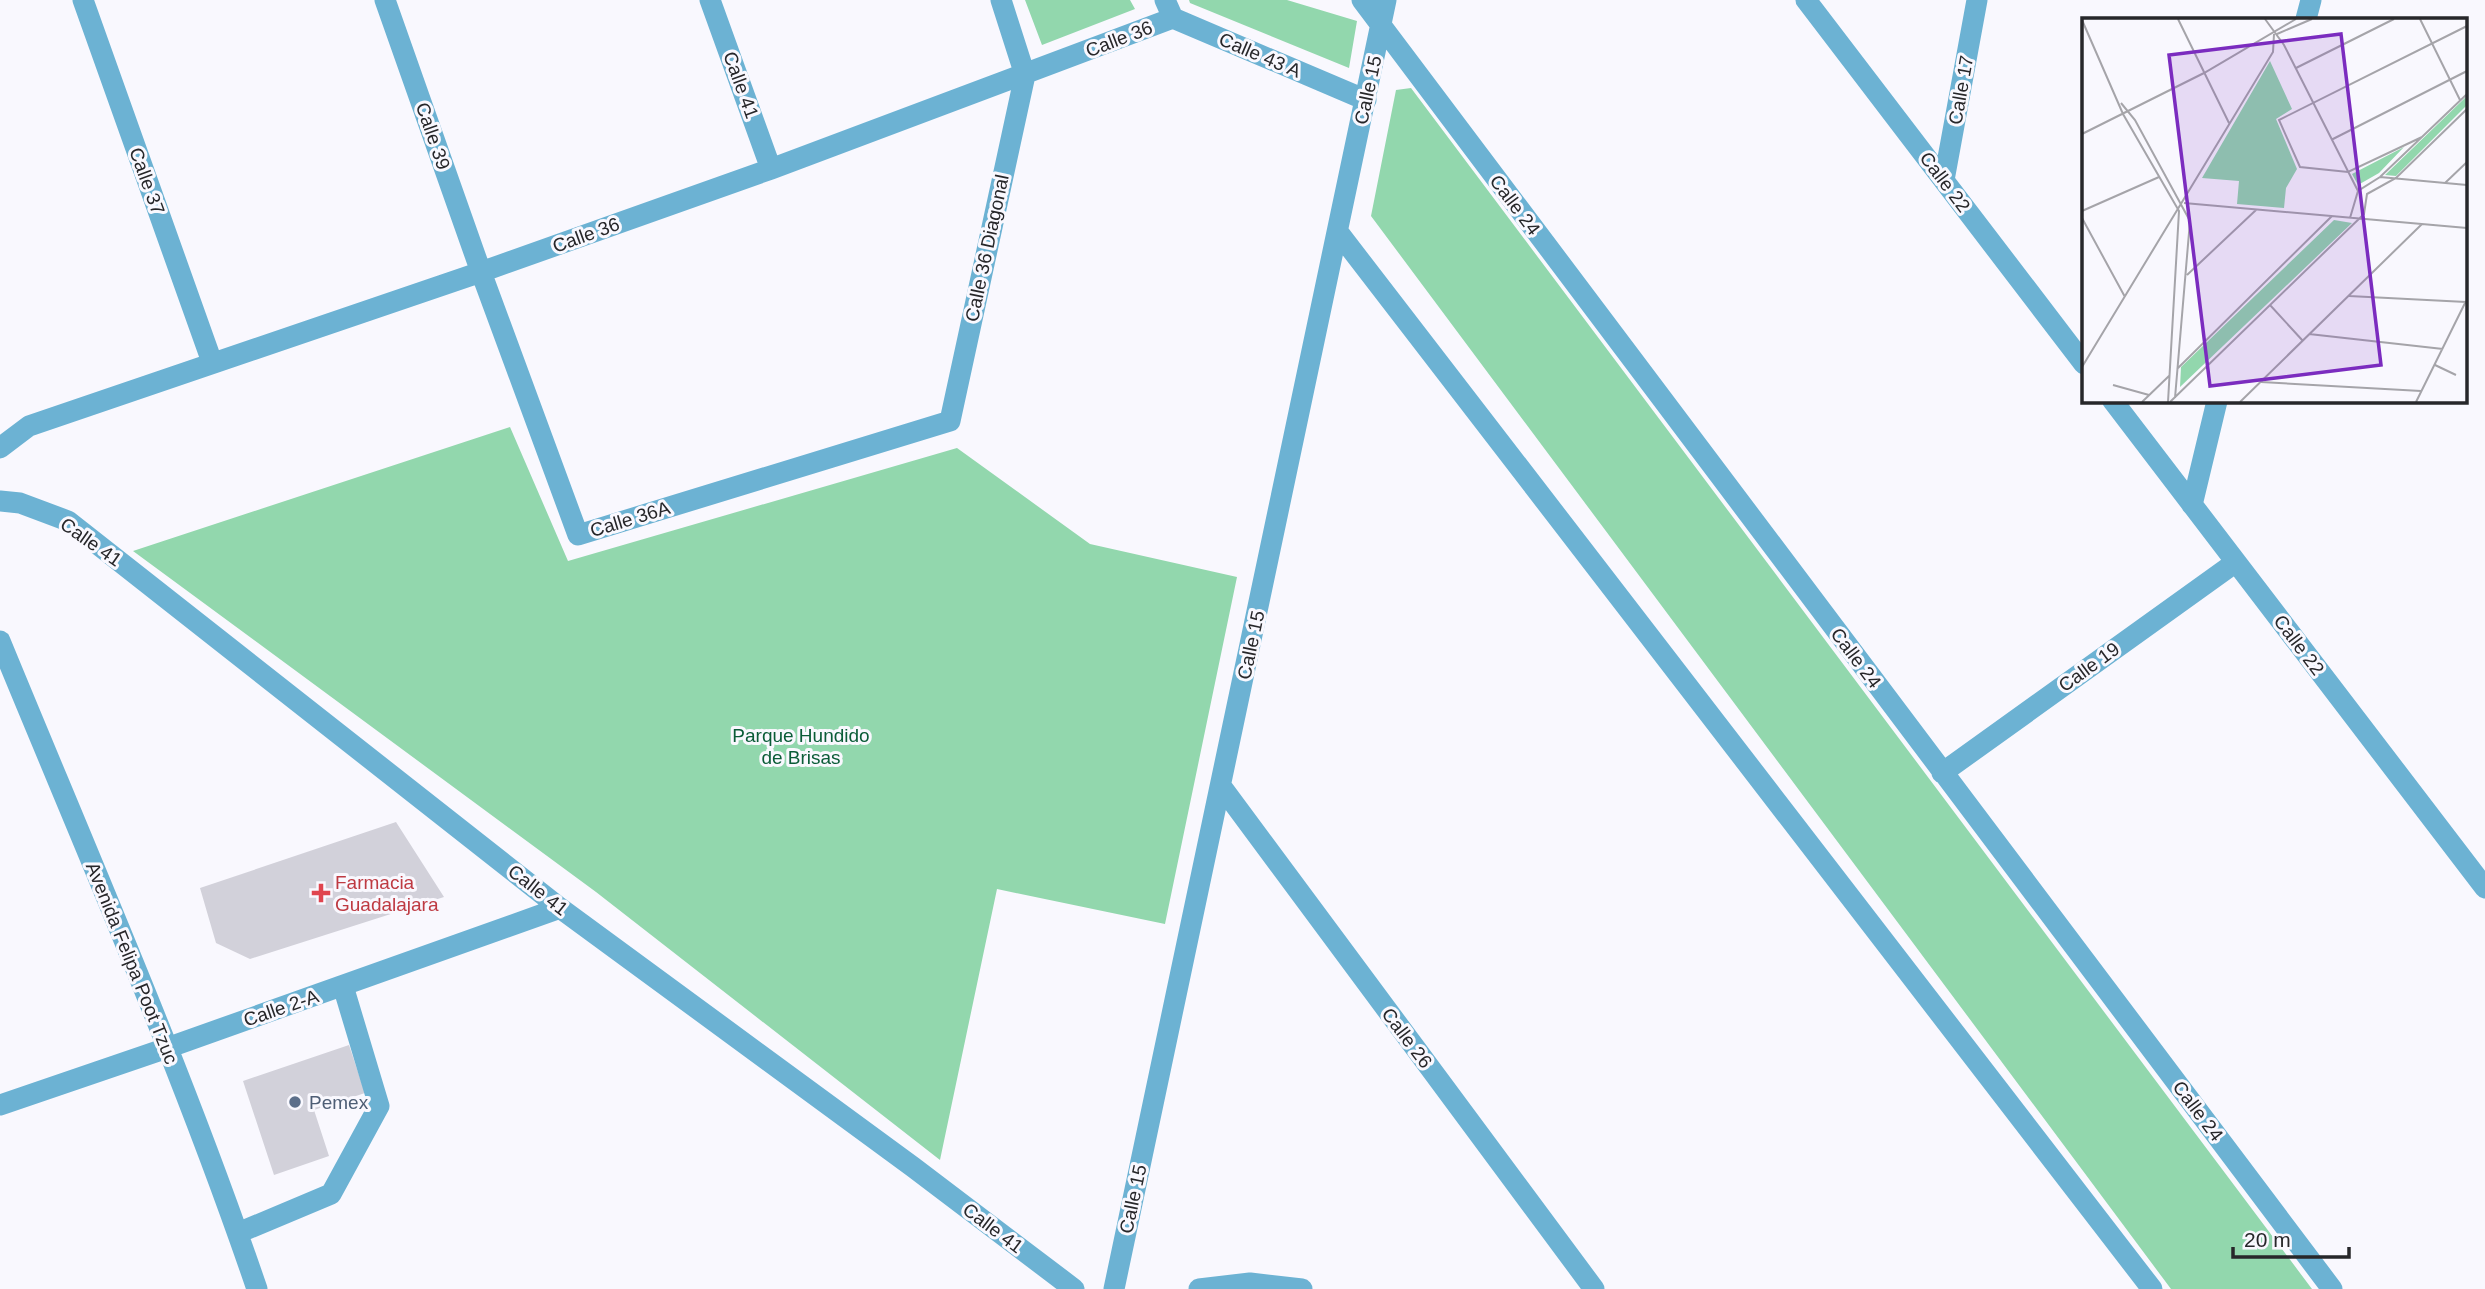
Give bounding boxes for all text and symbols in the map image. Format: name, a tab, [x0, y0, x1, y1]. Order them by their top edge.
street label: Calle 36	[1083, 17, 1155, 61]
inset map	[2082, 18, 2468, 402]
street label: Calle 43 A	[1216, 28, 1304, 82]
street label: Calle 41	[719, 49, 763, 121]
street label: Calle 15	[1350, 54, 1386, 126]
street label: Calle 17	[1945, 54, 1977, 126]
street label: Calle 39	[412, 100, 454, 172]
street label: Calle 37	[125, 145, 169, 217]
street label: Calle 22	[1916, 148, 1974, 216]
street label: Calle 24	[1486, 171, 1545, 239]
street label: Calle 36 Diagonal	[961, 172, 1013, 324]
street label: Calle 36	[550, 213, 622, 257]
street label: Calle 36A	[588, 497, 673, 541]
street label: Calle 41	[56, 513, 126, 571]
street label: Calle 15	[1233, 609, 1269, 681]
street label: Calle 22	[2270, 611, 2328, 679]
street label: Calle 24	[1827, 624, 1886, 692]
street label: Calle 19	[2055, 638, 2123, 696]
park label: Parque Hundido de Brisas	[732, 725, 870, 768]
street label: Avenida Felipa Poot Tzuc	[82, 859, 182, 1067]
street label: Calle 41	[504, 860, 572, 920]
place label: Farmacia Guadalajara	[335, 872, 439, 915]
marker: Farmacia Guadalajara	[313, 885, 329, 901]
street label: Calle 2-A	[241, 985, 322, 1031]
street label: Calle 26	[1378, 1004, 1436, 1072]
street label: Calle 24	[2169, 1077, 2228, 1145]
place label: Pemex	[309, 1092, 369, 1113]
marker: Pemex	[287, 1094, 303, 1110]
street label: Calle 15	[1115, 1163, 1151, 1235]
street label: Calle 41	[959, 1199, 1027, 1257]
scale bar	[2233, 1216, 2348, 1260]
text: 20 m	[2244, 1228, 2291, 1251]

